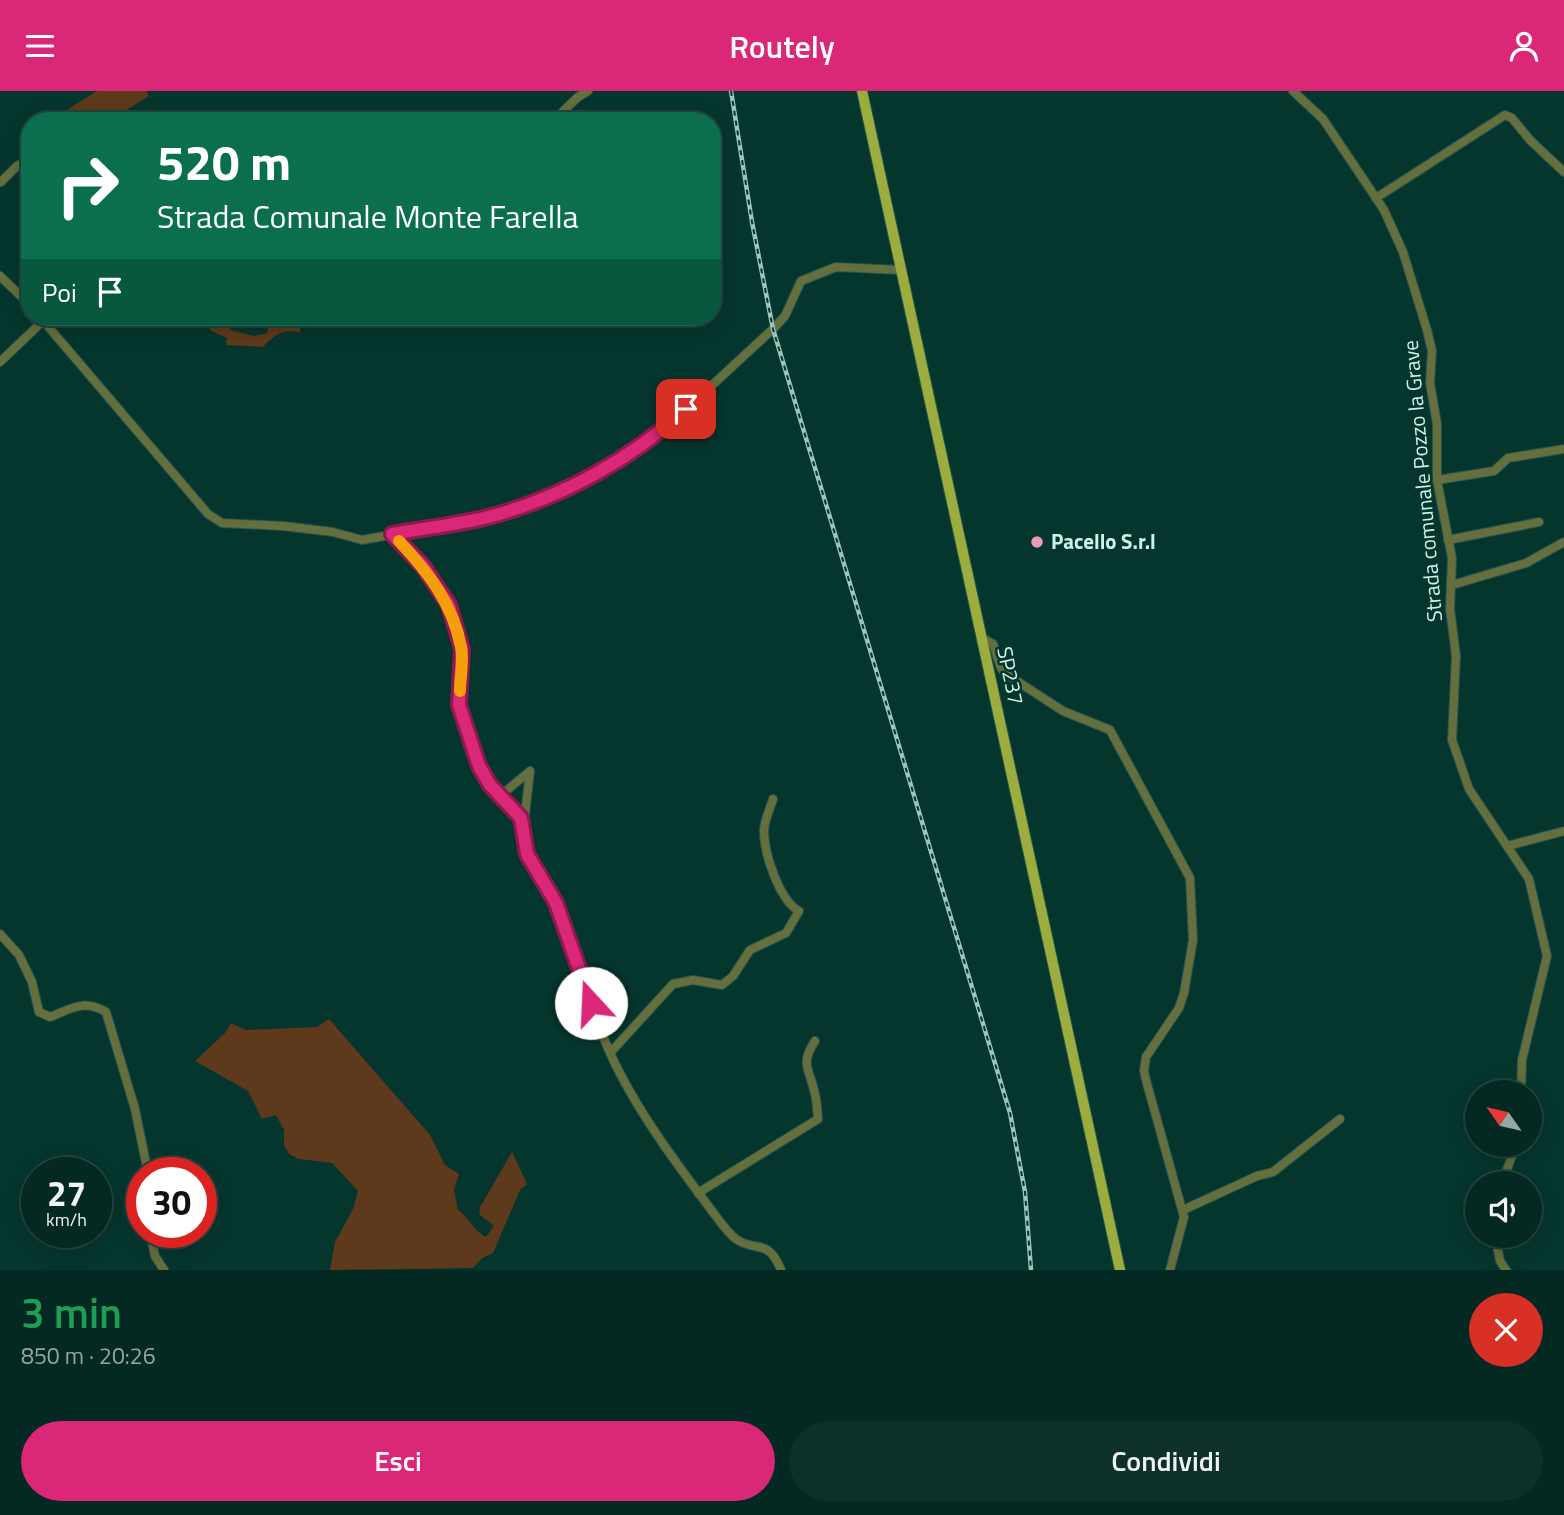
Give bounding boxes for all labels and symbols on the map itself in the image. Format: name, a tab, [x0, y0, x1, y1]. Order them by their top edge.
street label: Strada comunale Pozzo la Grave	[1394, 339, 1450, 623]
pin	[656, 379, 716, 439]
place label: Pacello S.r.l	[1051, 525, 1156, 557]
marker: Pacello S.r.l	[1029, 534, 1045, 550]
street label: SP237	[989, 644, 1033, 708]
position arrow	[554, 966, 628, 1040]
north arrow	[1465, 1080, 1542, 1157]
speed limit sign: 30	[126, 1157, 217, 1248]

